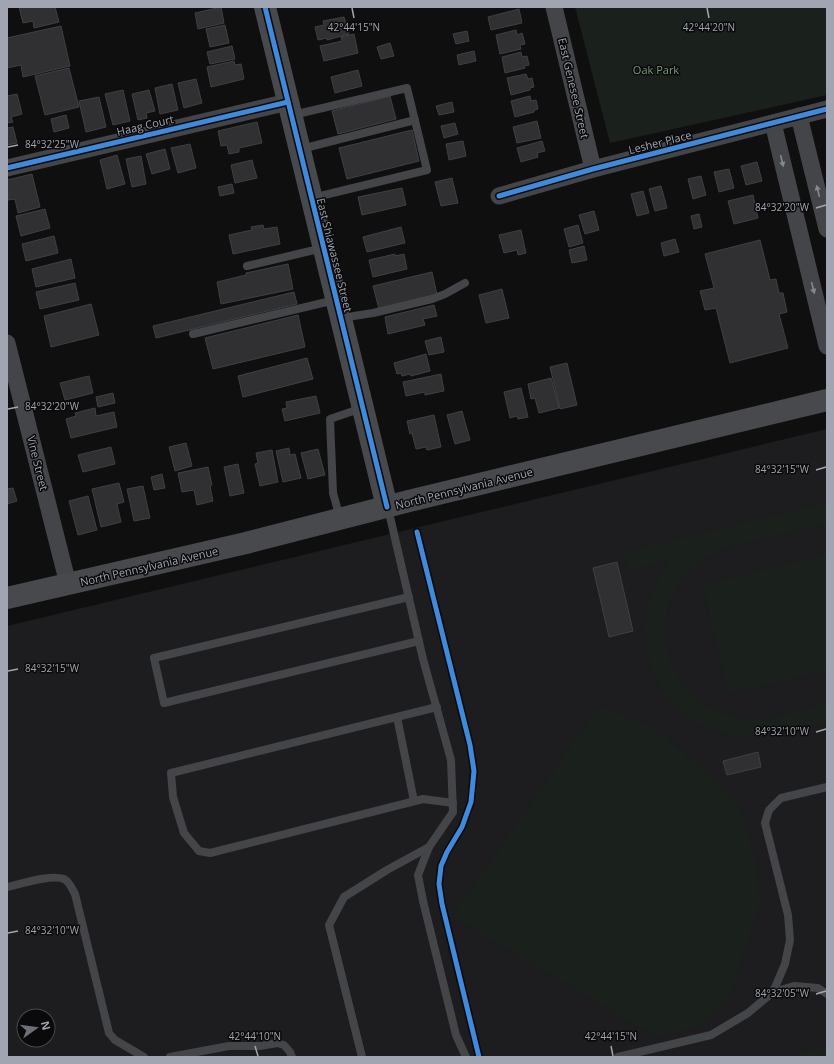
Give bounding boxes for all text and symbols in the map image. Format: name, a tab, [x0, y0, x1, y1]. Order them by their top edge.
text: 42°44'15"N	[328, 20, 380, 34]
text: 42°44'20"N	[683, 20, 735, 34]
street label: East Genesee Street	[555, 36, 593, 140]
park label: Oak Park	[633, 62, 679, 77]
street label: Haag Court	[115, 111, 175, 139]
street label: Lesher Place	[627, 127, 693, 157]
text: 84°32'25"W	[25, 137, 80, 151]
one-way arrow	[780, 155, 786, 167]
one-way arrow	[814, 185, 820, 198]
street label: East Shiawassee Street	[314, 196, 356, 314]
text: 84°32'20"W	[755, 200, 810, 214]
one-way arrow	[810, 281, 816, 294]
text: 84°32'20"W	[25, 399, 80, 413]
street label: Vine Street	[24, 434, 52, 492]
text: 84°32'15"W	[755, 462, 810, 476]
street label: North Pennsylvania Avenue	[394, 464, 534, 512]
street label: North Pennsylvania Avenue	[79, 543, 219, 589]
text: 84°32'15"W	[25, 661, 80, 675]
text: 84°32'10"W	[755, 724, 810, 738]
text: 84°32'10"W	[25, 923, 80, 937]
text: 84°32'05"W	[755, 986, 810, 1000]
north arrow	[16, 1008, 56, 1048]
text: N	[38, 1019, 55, 1032]
text: 42°44'10"N	[229, 1029, 281, 1043]
text: 42°44'15"N	[585, 1029, 637, 1043]

